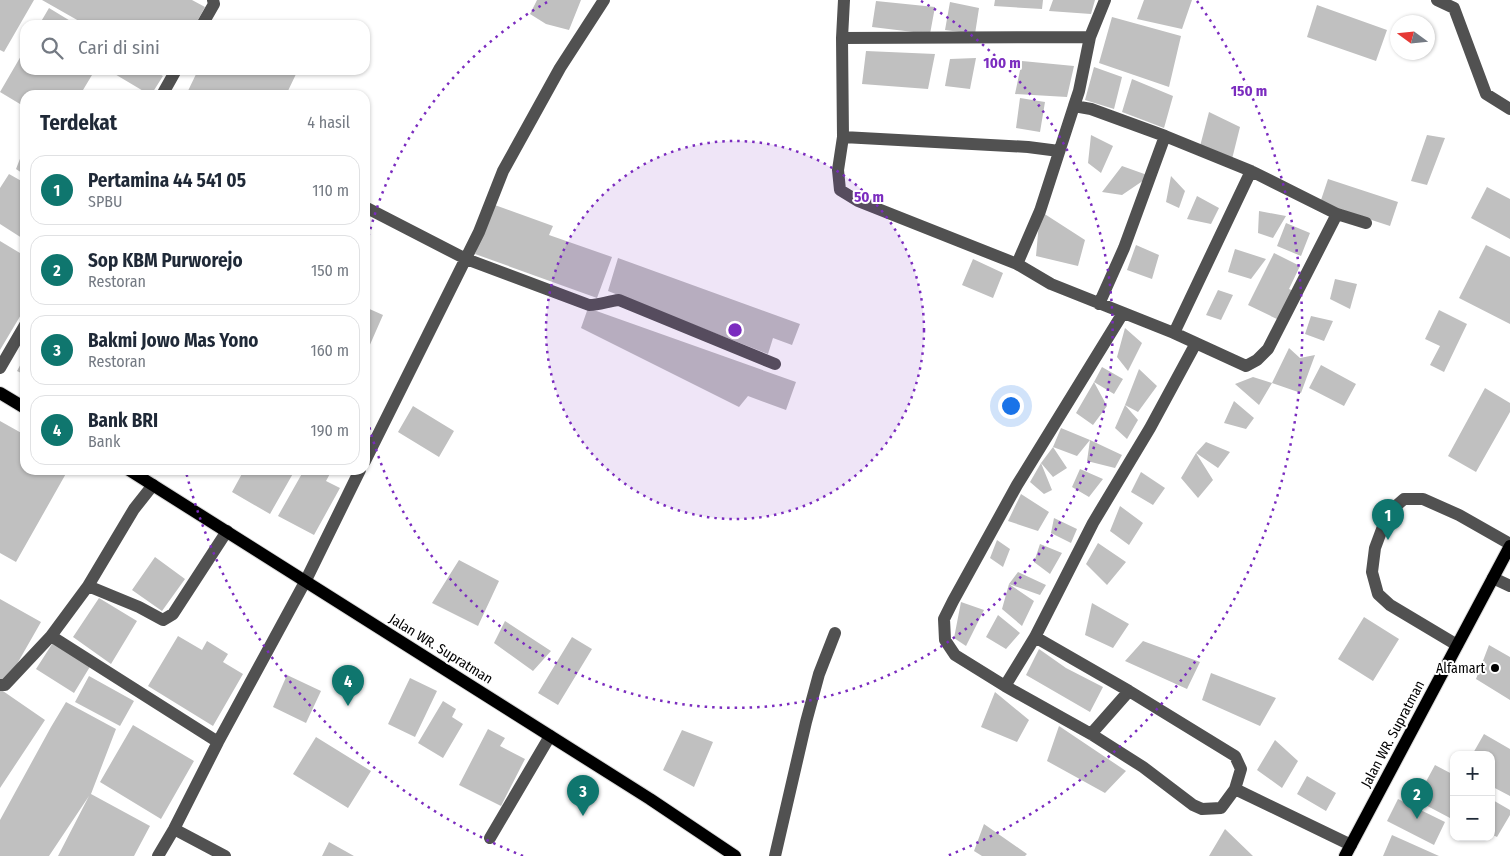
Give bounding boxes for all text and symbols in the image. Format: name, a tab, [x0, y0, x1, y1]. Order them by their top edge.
north arrow	[1390, 15, 1435, 60]
search box	[20, 20, 370, 75]
icon: search	[38, 34, 66, 62]
text: Cari di sini	[78, 36, 160, 59]
text: 100 m	[983, 54, 1021, 72]
text: 150 m	[1231, 82, 1267, 100]
text: Terdekat	[40, 110, 117, 136]
text: 4 hasil	[307, 113, 350, 132]
text: Pertamina 44 541 05	[88, 169, 246, 192]
text: 1	[54, 181, 60, 200]
text: 110 m	[312, 181, 349, 200]
text: 50 m	[854, 188, 884, 206]
text: SPBU	[88, 192, 122, 211]
text: Sop KBM Purworejo	[88, 249, 243, 272]
text: 2	[53, 261, 61, 280]
text: 150 m	[311, 261, 349, 280]
text: Restoran	[88, 272, 146, 291]
centre of rings	[726, 321, 744, 339]
text: Bakmi Jowo Mas Yono	[88, 329, 259, 352]
text: 3	[53, 341, 61, 360]
text: 160 m	[310, 341, 349, 360]
text: Restoran	[88, 352, 146, 371]
your location	[998, 393, 1024, 419]
text: Bank BRI	[88, 409, 158, 432]
text: 4	[53, 421, 61, 440]
text: 190 m	[311, 421, 349, 440]
text: Bank	[88, 432, 120, 451]
pin: 1	[1372, 499, 1404, 540]
street label: Jalan WR. Supratman	[386, 610, 496, 688]
place label: Alfamart	[1436, 660, 1485, 677]
marker: Alfamart	[1489, 662, 1501, 674]
pin: 4	[332, 665, 364, 706]
street label: Jalan WR. Supratman	[1358, 678, 1428, 790]
map controls	[1450, 751, 1495, 841]
button: +	[1450, 751, 1495, 796]
pin: 3	[567, 775, 599, 816]
pin: 2	[1401, 778, 1433, 819]
button: −	[1450, 796, 1495, 841]

